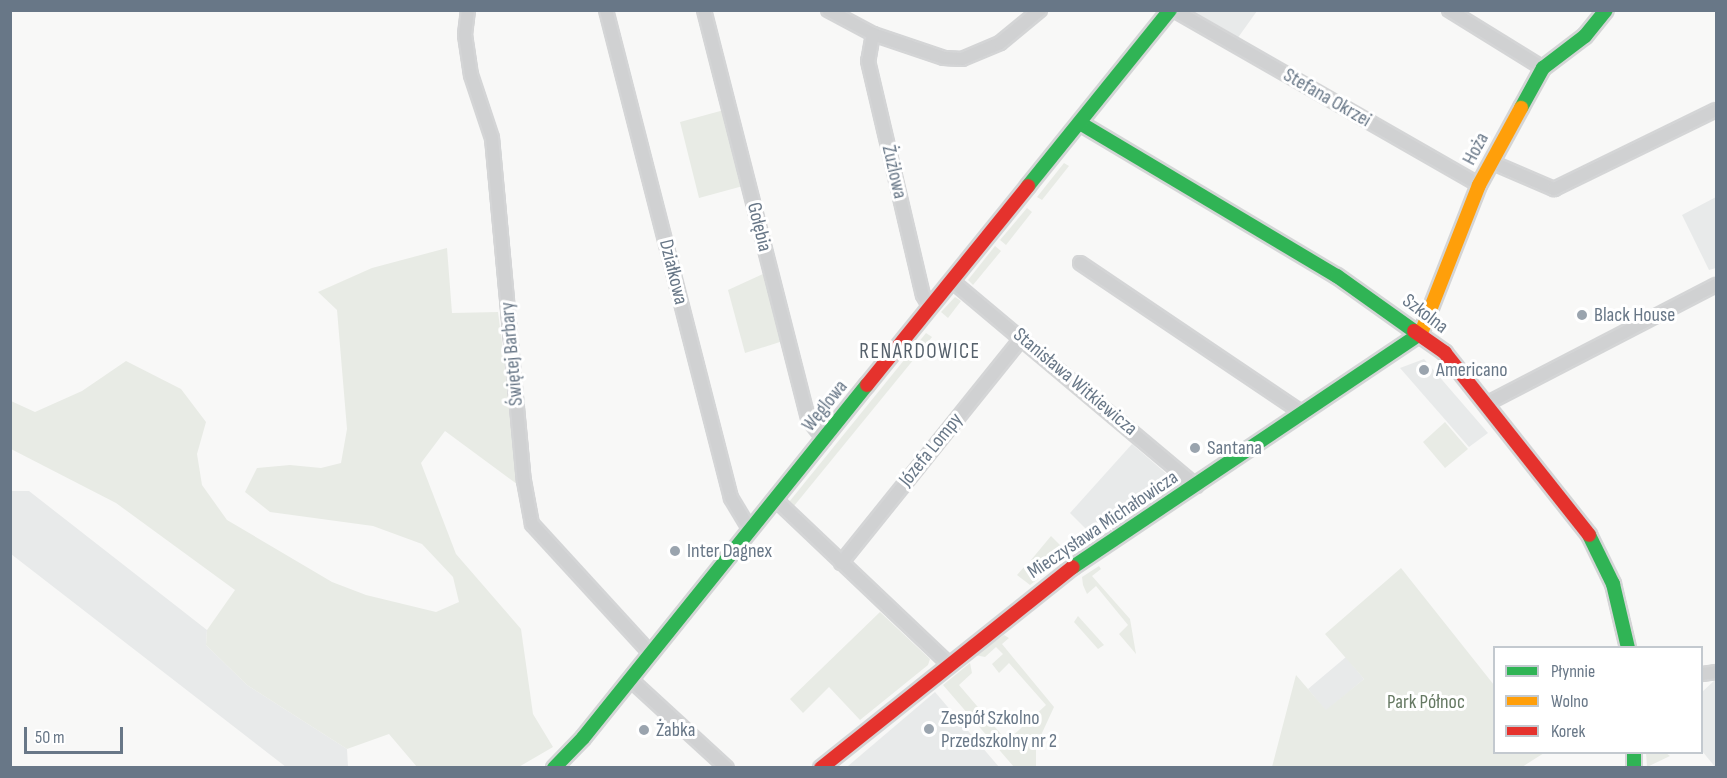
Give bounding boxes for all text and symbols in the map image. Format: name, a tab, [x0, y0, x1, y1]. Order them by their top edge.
street label: Stefana Okrzei	[1279, 63, 1375, 133]
street label: Hoża	[1458, 129, 1494, 169]
street label: Żużlowa	[876, 143, 912, 201]
street label: Gołębia	[741, 200, 777, 254]
street label: Działkowa	[653, 237, 693, 307]
street label: Szkolna	[1397, 289, 1453, 339]
street label: Świętej Barbary	[496, 301, 528, 407]
place label: Black House	[1594, 303, 1675, 327]
marker: Black House	[1575, 308, 1589, 322]
street label: Stanisława Witkiewicza	[1008, 323, 1142, 441]
district label: RENARDOWICE	[859, 339, 981, 365]
place label: Americano	[1436, 358, 1508, 382]
marker: Americano	[1417, 363, 1431, 377]
street label: Węglowa	[797, 375, 853, 437]
street label: Józefa Lompy	[894, 408, 968, 492]
place label: Santana	[1207, 436, 1262, 460]
marker: Santana	[1188, 441, 1202, 455]
street label: Mieczysława Michałowicza	[1023, 466, 1183, 584]
place label: Inter Dagnex	[687, 539, 772, 563]
marker: Inter Dagnex	[668, 544, 682, 558]
legend	[1493, 646, 1703, 754]
text: Płynnie	[1551, 661, 1595, 682]
park label: Park Północ	[1387, 690, 1465, 714]
text: Wolno	[1551, 691, 1588, 712]
place label: Zespół Szkolno Przedszkolny nr 2	[941, 706, 1057, 753]
scale bar	[27, 715, 126, 753]
place label: Żabka	[656, 718, 695, 742]
text: Korek	[1551, 721, 1585, 742]
marker: Zespół Szkolno Przedszkolny nr 2	[922, 722, 936, 736]
marker: Żabka	[637, 723, 651, 737]
text: 50 m	[35, 727, 65, 748]

